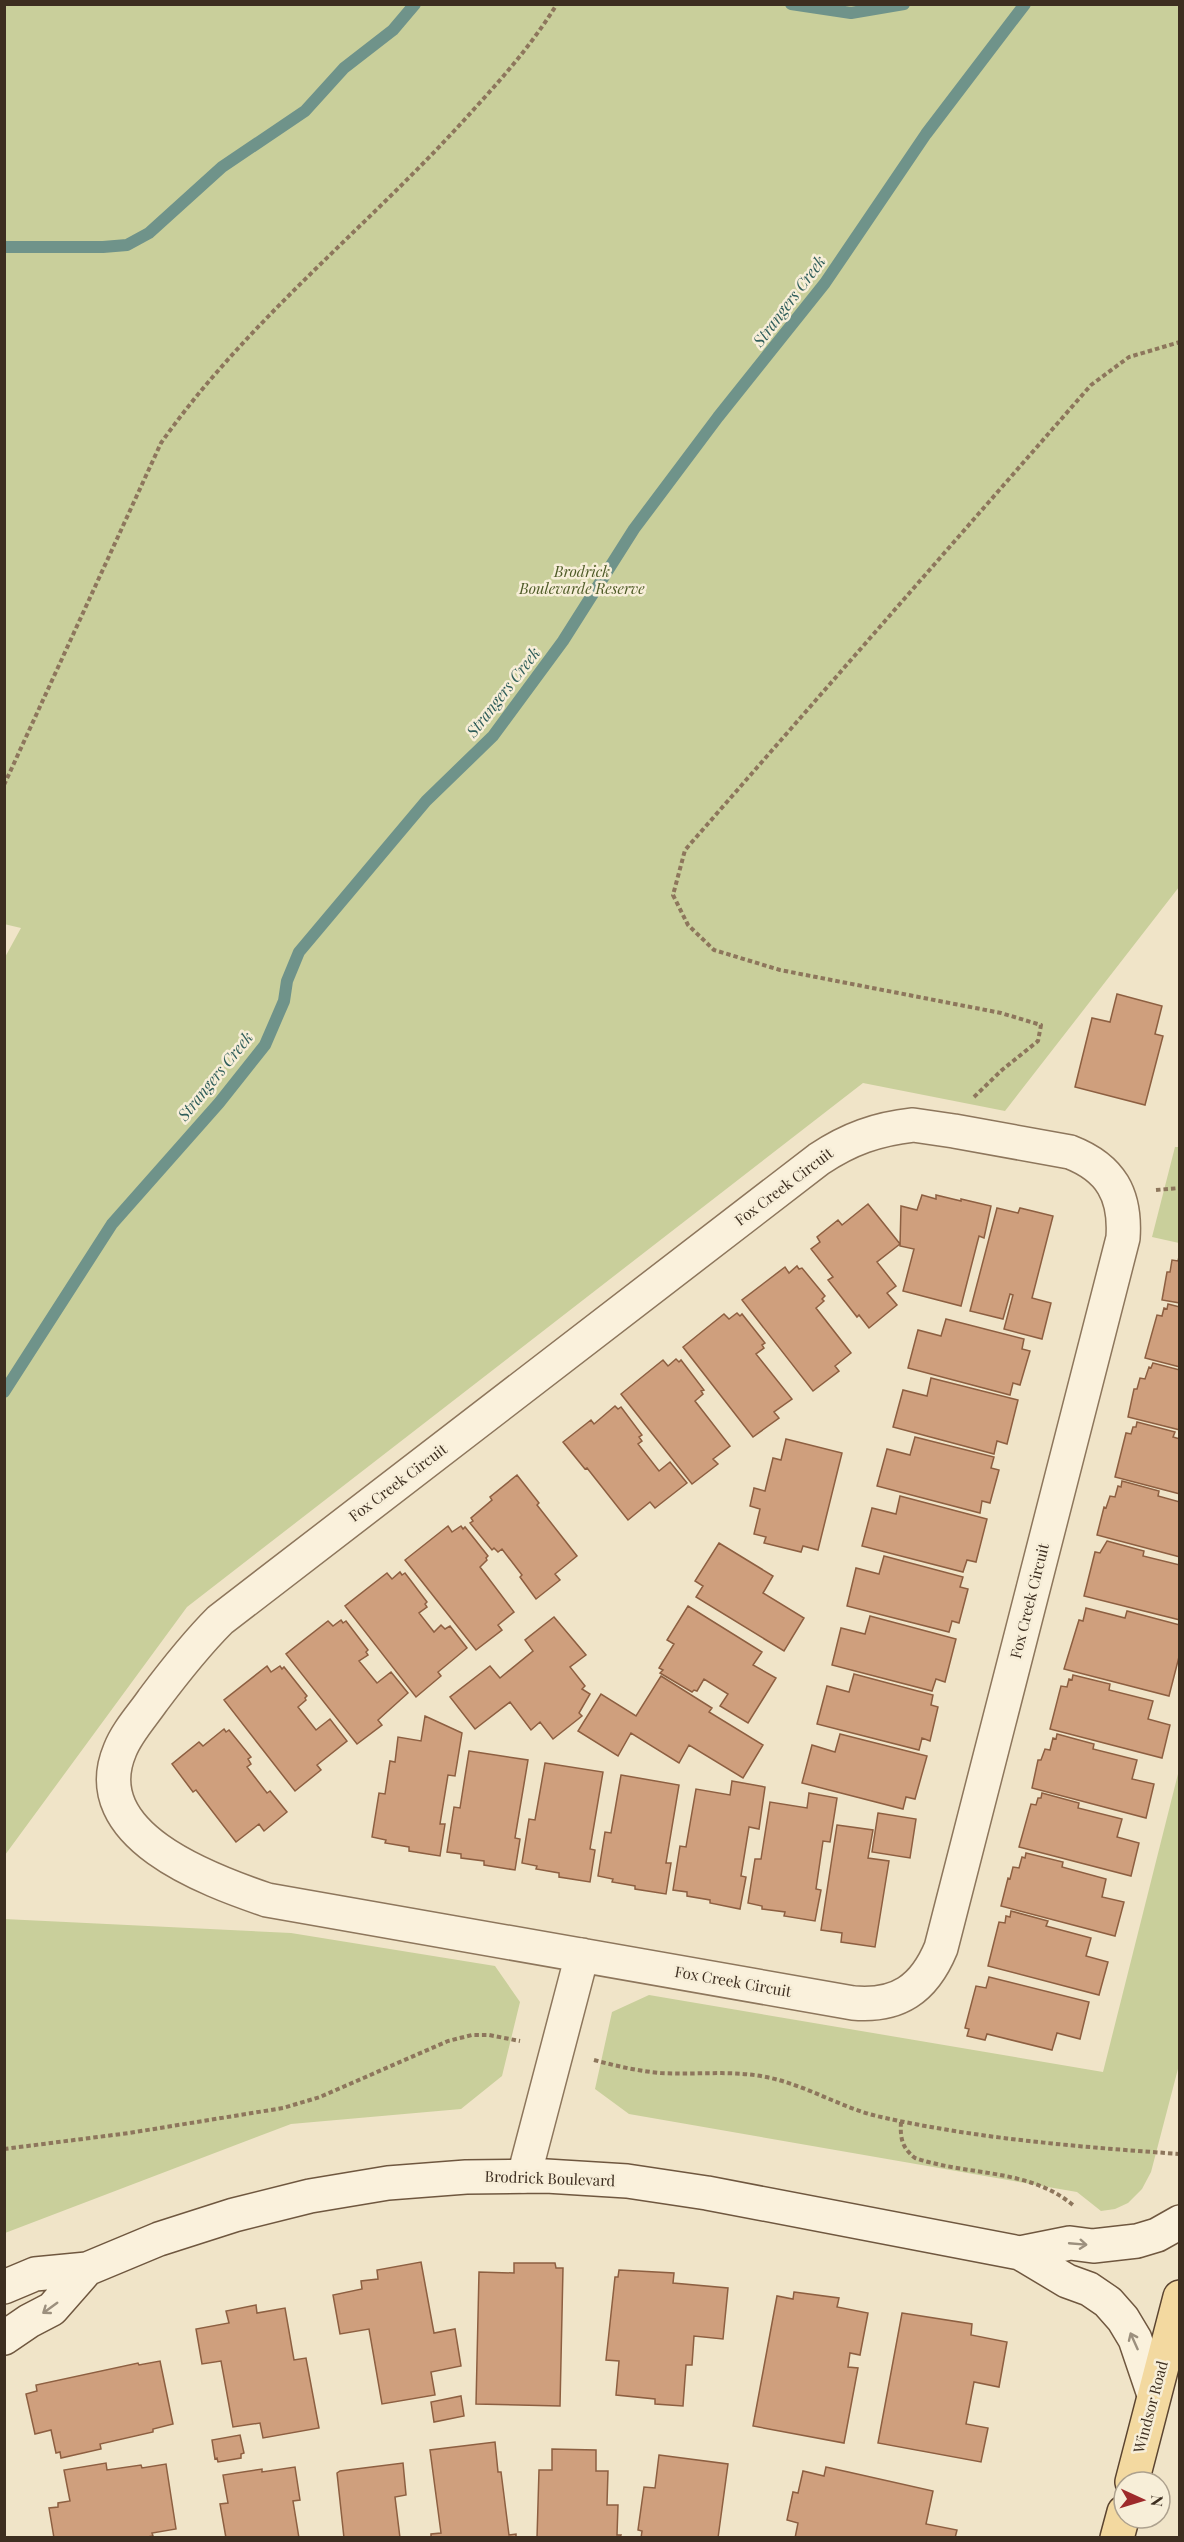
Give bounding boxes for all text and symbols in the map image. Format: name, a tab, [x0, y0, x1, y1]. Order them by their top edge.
water label: Strangers Creek	[747, 251, 830, 351]
park label: Brodrick Boulevarde Reserve	[518, 561, 645, 598]
water label: Strangers Creek	[460, 642, 544, 742]
water label: Strangers Creek	[172, 1027, 257, 1125]
street label: Fox Creek Circuit	[730, 1142, 837, 1230]
street label: Fox Creek Circuit	[344, 1438, 451, 1526]
street label: Fox Creek Circuit	[1005, 1540, 1053, 1660]
street label: Fox Creek Circuit	[673, 1961, 794, 2001]
street label: Brodrick Boulevard	[484, 2166, 616, 2190]
one-way arrow	[1067, 2239, 1087, 2250]
one-way arrow	[42, 2302, 58, 2314]
one-way arrow	[1128, 2332, 1139, 2350]
street label: Windsor Road	[1128, 2358, 1172, 2456]
north arrow	[1112, 2470, 1172, 2530]
text: N	[1147, 2495, 1168, 2508]

